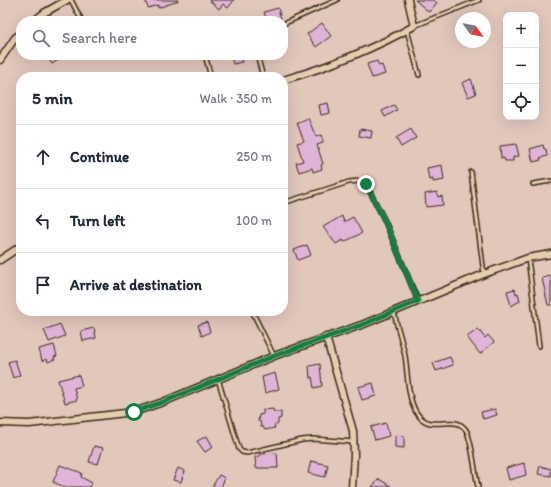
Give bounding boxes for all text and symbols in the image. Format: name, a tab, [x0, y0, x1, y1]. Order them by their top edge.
north arrow	[455, 12, 491, 48]
map controls	[503, 12, 539, 120]
button: +	[503, 12, 539, 48]
search box	[16, 16, 288, 60]
icon: search	[30, 27, 52, 49]
text: Search here	[62, 29, 137, 47]
button: −	[503, 48, 539, 84]
button: locate	[503, 84, 539, 120]
text: 5 min	[32, 88, 72, 108]
text: Walk · 350 m	[200, 91, 272, 106]
icon: ahead	[32, 146, 54, 168]
text: Continue	[70, 148, 129, 166]
text: 250 m	[236, 149, 272, 164]
route end	[357, 175, 375, 193]
icon: left	[32, 210, 54, 232]
text: Turn left	[70, 212, 125, 230]
text: 100 m	[236, 213, 272, 228]
icon: arrive	[32, 274, 54, 296]
text: Arrive at destination	[70, 276, 202, 294]
route start	[125, 403, 143, 421]

